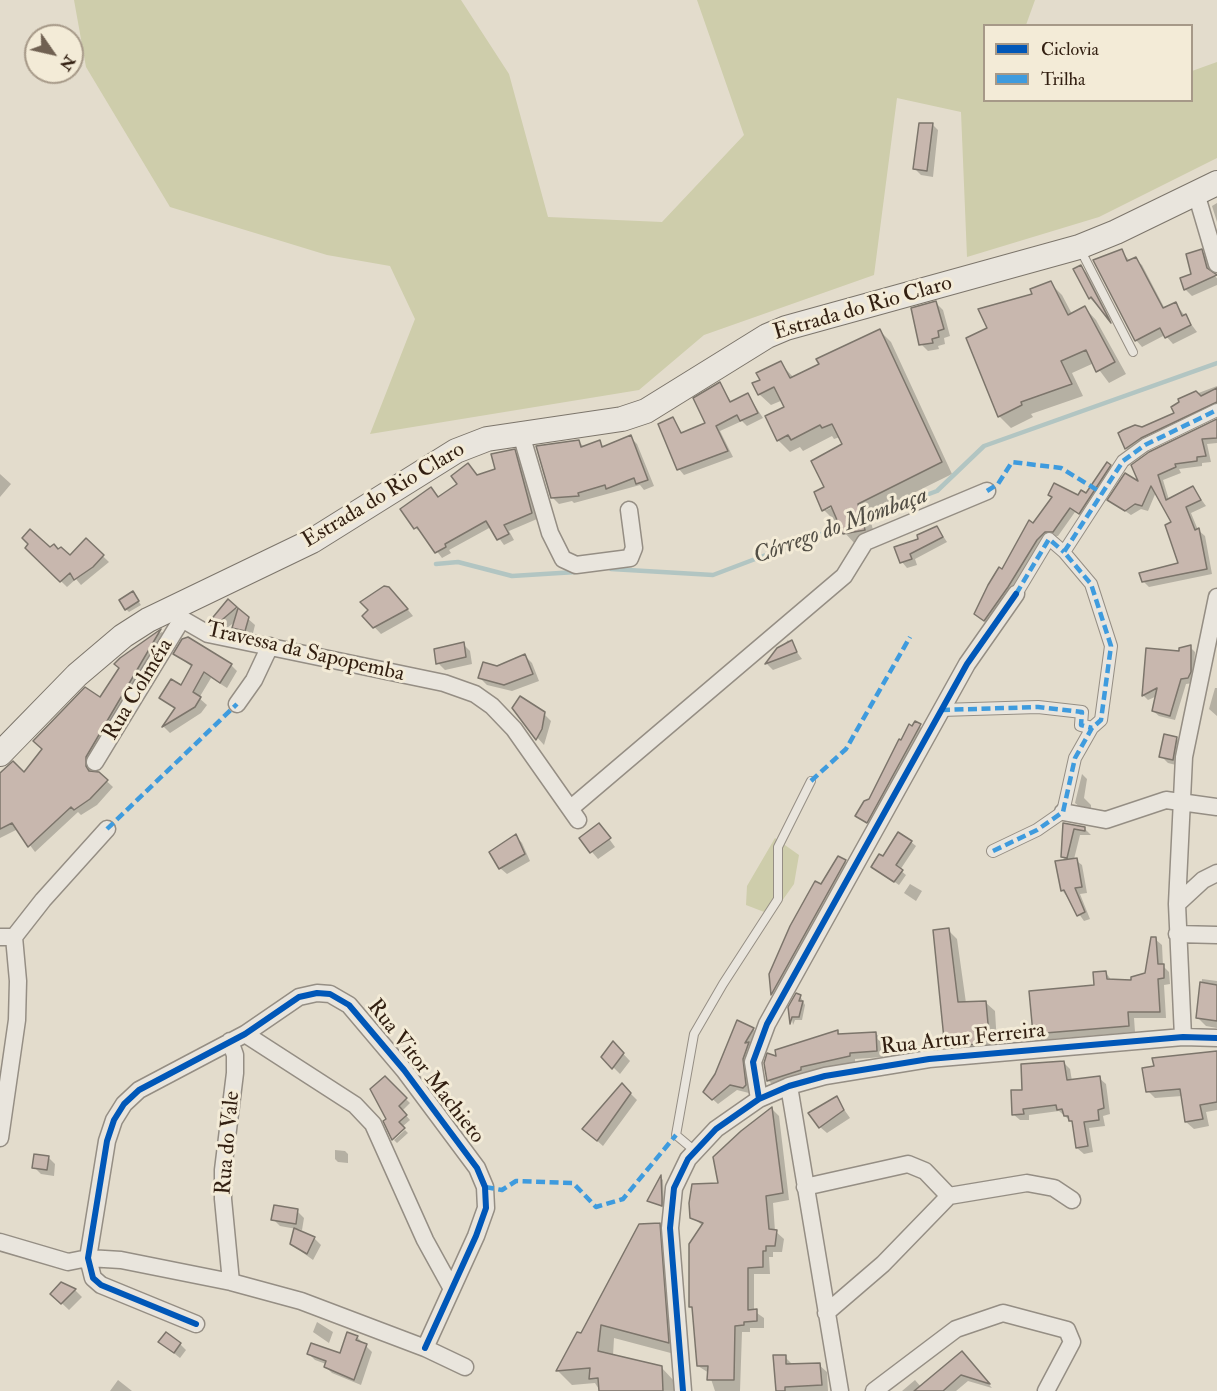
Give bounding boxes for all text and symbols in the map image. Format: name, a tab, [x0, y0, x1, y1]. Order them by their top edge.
north arrow	[24, 24, 84, 84]
legend	[983, 24, 1193, 102]
text: Ciclovia	[1041, 38, 1099, 61]
text: N	[55, 51, 80, 74]
text: Trilha	[1041, 68, 1085, 91]
street label: Estrada do Rio Claro	[771, 271, 955, 347]
street label: Estrada do Rio Claro	[298, 437, 470, 555]
water label: Córrego do Mombaça	[750, 482, 932, 572]
street label: Travessa da Sapopemba	[203, 617, 407, 689]
street label: Rua Colméia	[98, 634, 180, 746]
street label: Rua Vitor Machieto	[361, 995, 489, 1149]
street label: Rua Artur Ferreira	[879, 1018, 1047, 1062]
street label: Rua do Vale	[211, 1090, 247, 1196]

